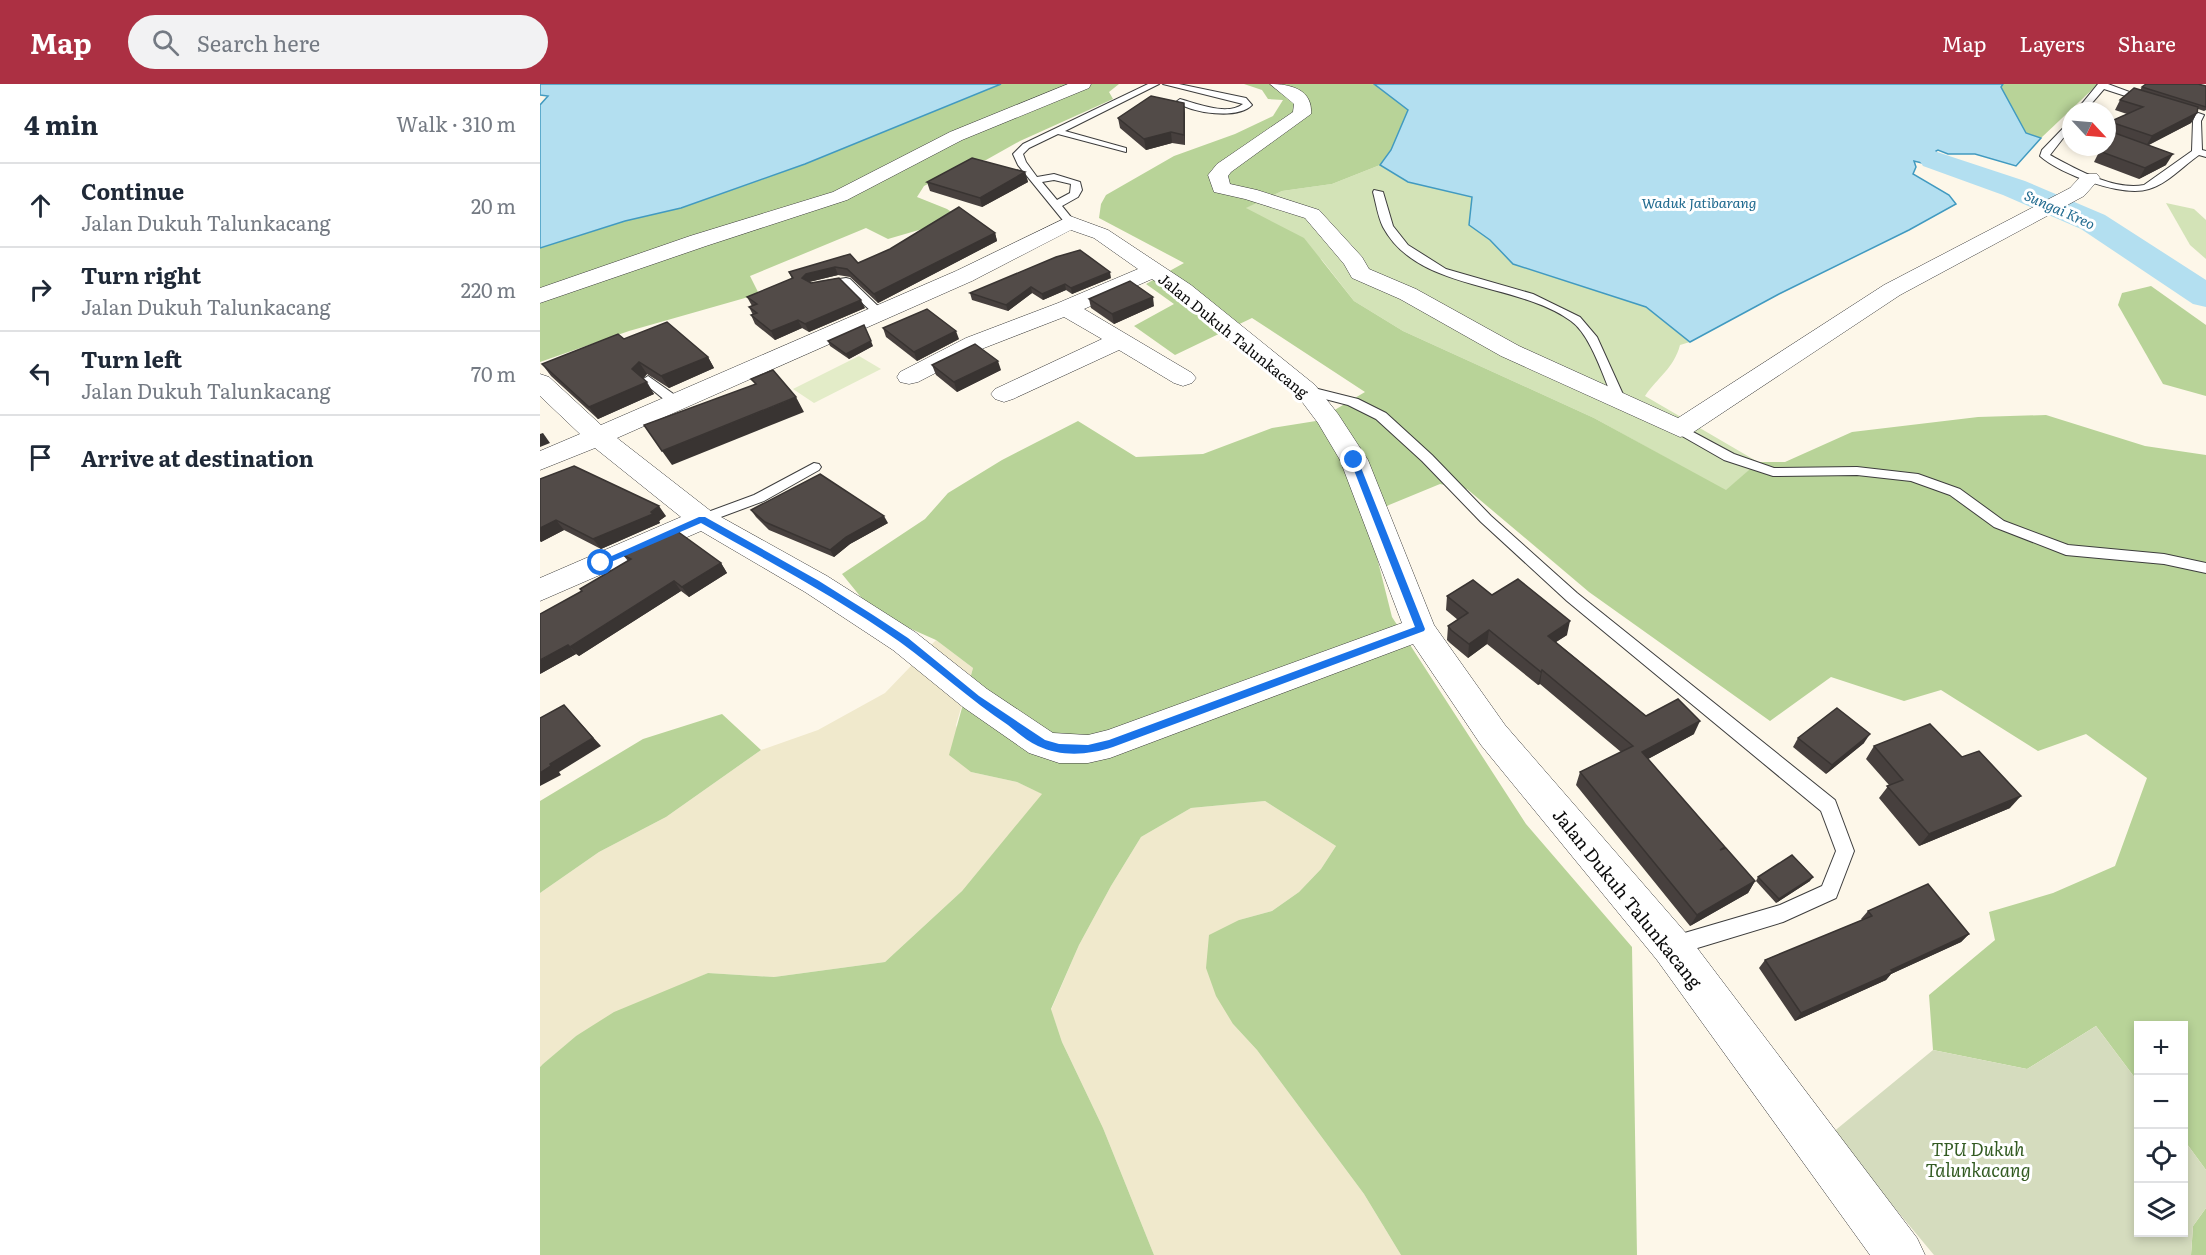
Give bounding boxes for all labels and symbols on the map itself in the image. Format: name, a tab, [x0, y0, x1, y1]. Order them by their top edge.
north arrow	[2062, 102, 2116, 156]
water label: Sungai Kreo	[2022, 185, 2098, 233]
water label: Waduk Jatibarang	[1642, 192, 1756, 212]
street label: Jalan Dukuh Talunkacang	[1154, 267, 1315, 403]
route end	[1340, 446, 1366, 472]
route start	[587, 549, 613, 575]
street label: Jalan Dukuh Talunkacang	[1547, 802, 1710, 995]
park label: TPU Dukuh Talunkacang	[1925, 1135, 2031, 1183]

